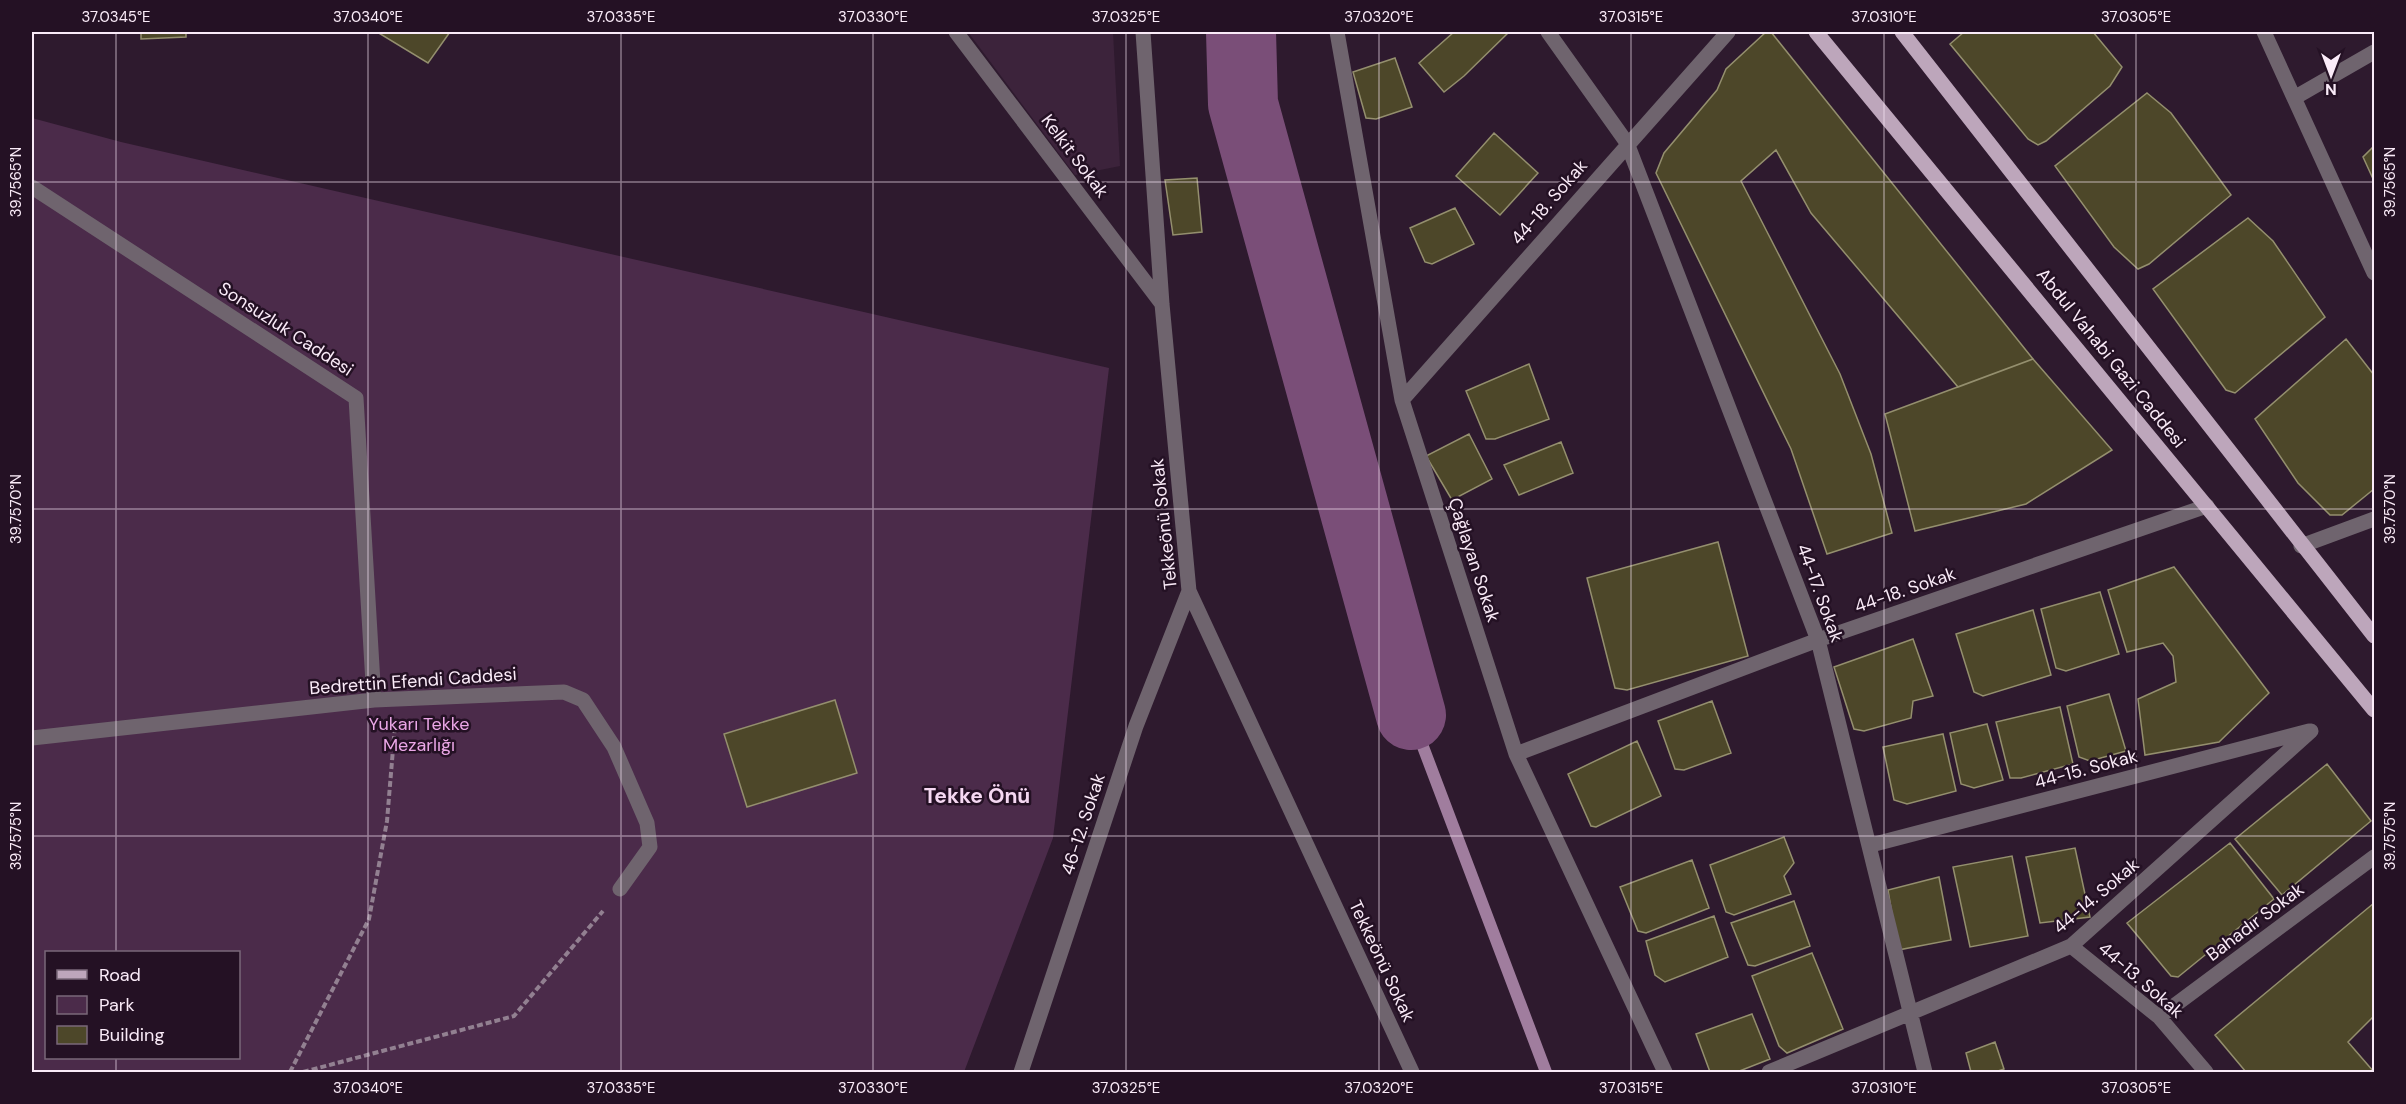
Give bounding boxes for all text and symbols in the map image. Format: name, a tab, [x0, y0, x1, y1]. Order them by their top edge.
text: 37.0345°E	[81, 7, 151, 27]
text: 37.0340°E	[333, 7, 403, 27]
text: 37.0335°E	[587, 7, 655, 27]
text: 37.0330°E	[838, 7, 908, 27]
text: 37.0325°E	[1092, 7, 1160, 27]
text: 37.0320°E	[1344, 7, 1414, 27]
text: 37.0315°E	[1599, 7, 1663, 27]
text: 37.0310°E	[1851, 7, 1917, 27]
text: 37.0305°E	[2101, 7, 2171, 27]
north arrow	[2301, 45, 2361, 105]
text: N	[2325, 79, 2337, 100]
street label: Kelkit Sokak	[1036, 109, 1114, 203]
text: 39.7565°N	[6, 147, 26, 217]
text: 39.7565°N	[2380, 147, 2400, 217]
street label: 44-18. Sokak	[1505, 154, 1593, 250]
street label: Abdul Vahabi Gazi Caddesi	[2031, 263, 2191, 453]
street label: Sonsuzluk Caddesi	[214, 276, 358, 382]
street label: Tekkeönü Sokak	[1145, 457, 1183, 591]
text: 39.7570°N	[6, 474, 26, 544]
text: 39.7570°N	[2380, 474, 2400, 544]
street label: Çağlayan Sokak	[1443, 495, 1505, 625]
street label: 44-17. Sokak	[1791, 540, 1849, 646]
street label: 44-18. Sokak	[1851, 561, 1959, 619]
street label: Bedrettin Efendi Caddesi	[308, 662, 518, 700]
park label: Yukarı Tekke Mezarlığı	[369, 712, 469, 757]
street label: 44-15. Sokak	[2032, 744, 2140, 794]
street label: 46-12. Sokak	[1055, 770, 1111, 878]
district label: Tekke Önü	[924, 782, 1030, 810]
text: 39.7575°N	[6, 802, 26, 870]
text: 39.7575°N	[2380, 802, 2400, 870]
street label: 44-14. Sokak	[2048, 853, 2144, 939]
street label: Bahadır Sokak	[2201, 877, 2309, 967]
street label: Tekkeönü Sokak	[1343, 896, 1421, 1026]
street label: 44-13. Sokak	[2093, 936, 2189, 1024]
legend	[45, 951, 240, 1059]
text: Road	[99, 963, 141, 987]
text: Park	[99, 993, 135, 1017]
text: Building	[99, 1023, 164, 1047]
text: 37.0340°E	[333, 1078, 403, 1098]
text: 37.0335°E	[587, 1078, 655, 1098]
text: 37.0330°E	[838, 1078, 908, 1098]
text: 37.0325°E	[1092, 1078, 1160, 1098]
text: 37.0320°E	[1344, 1078, 1414, 1098]
text: 37.0315°E	[1599, 1078, 1663, 1098]
text: 37.0310°E	[1851, 1078, 1917, 1098]
text: 37.0305°E	[2101, 1078, 2171, 1098]

